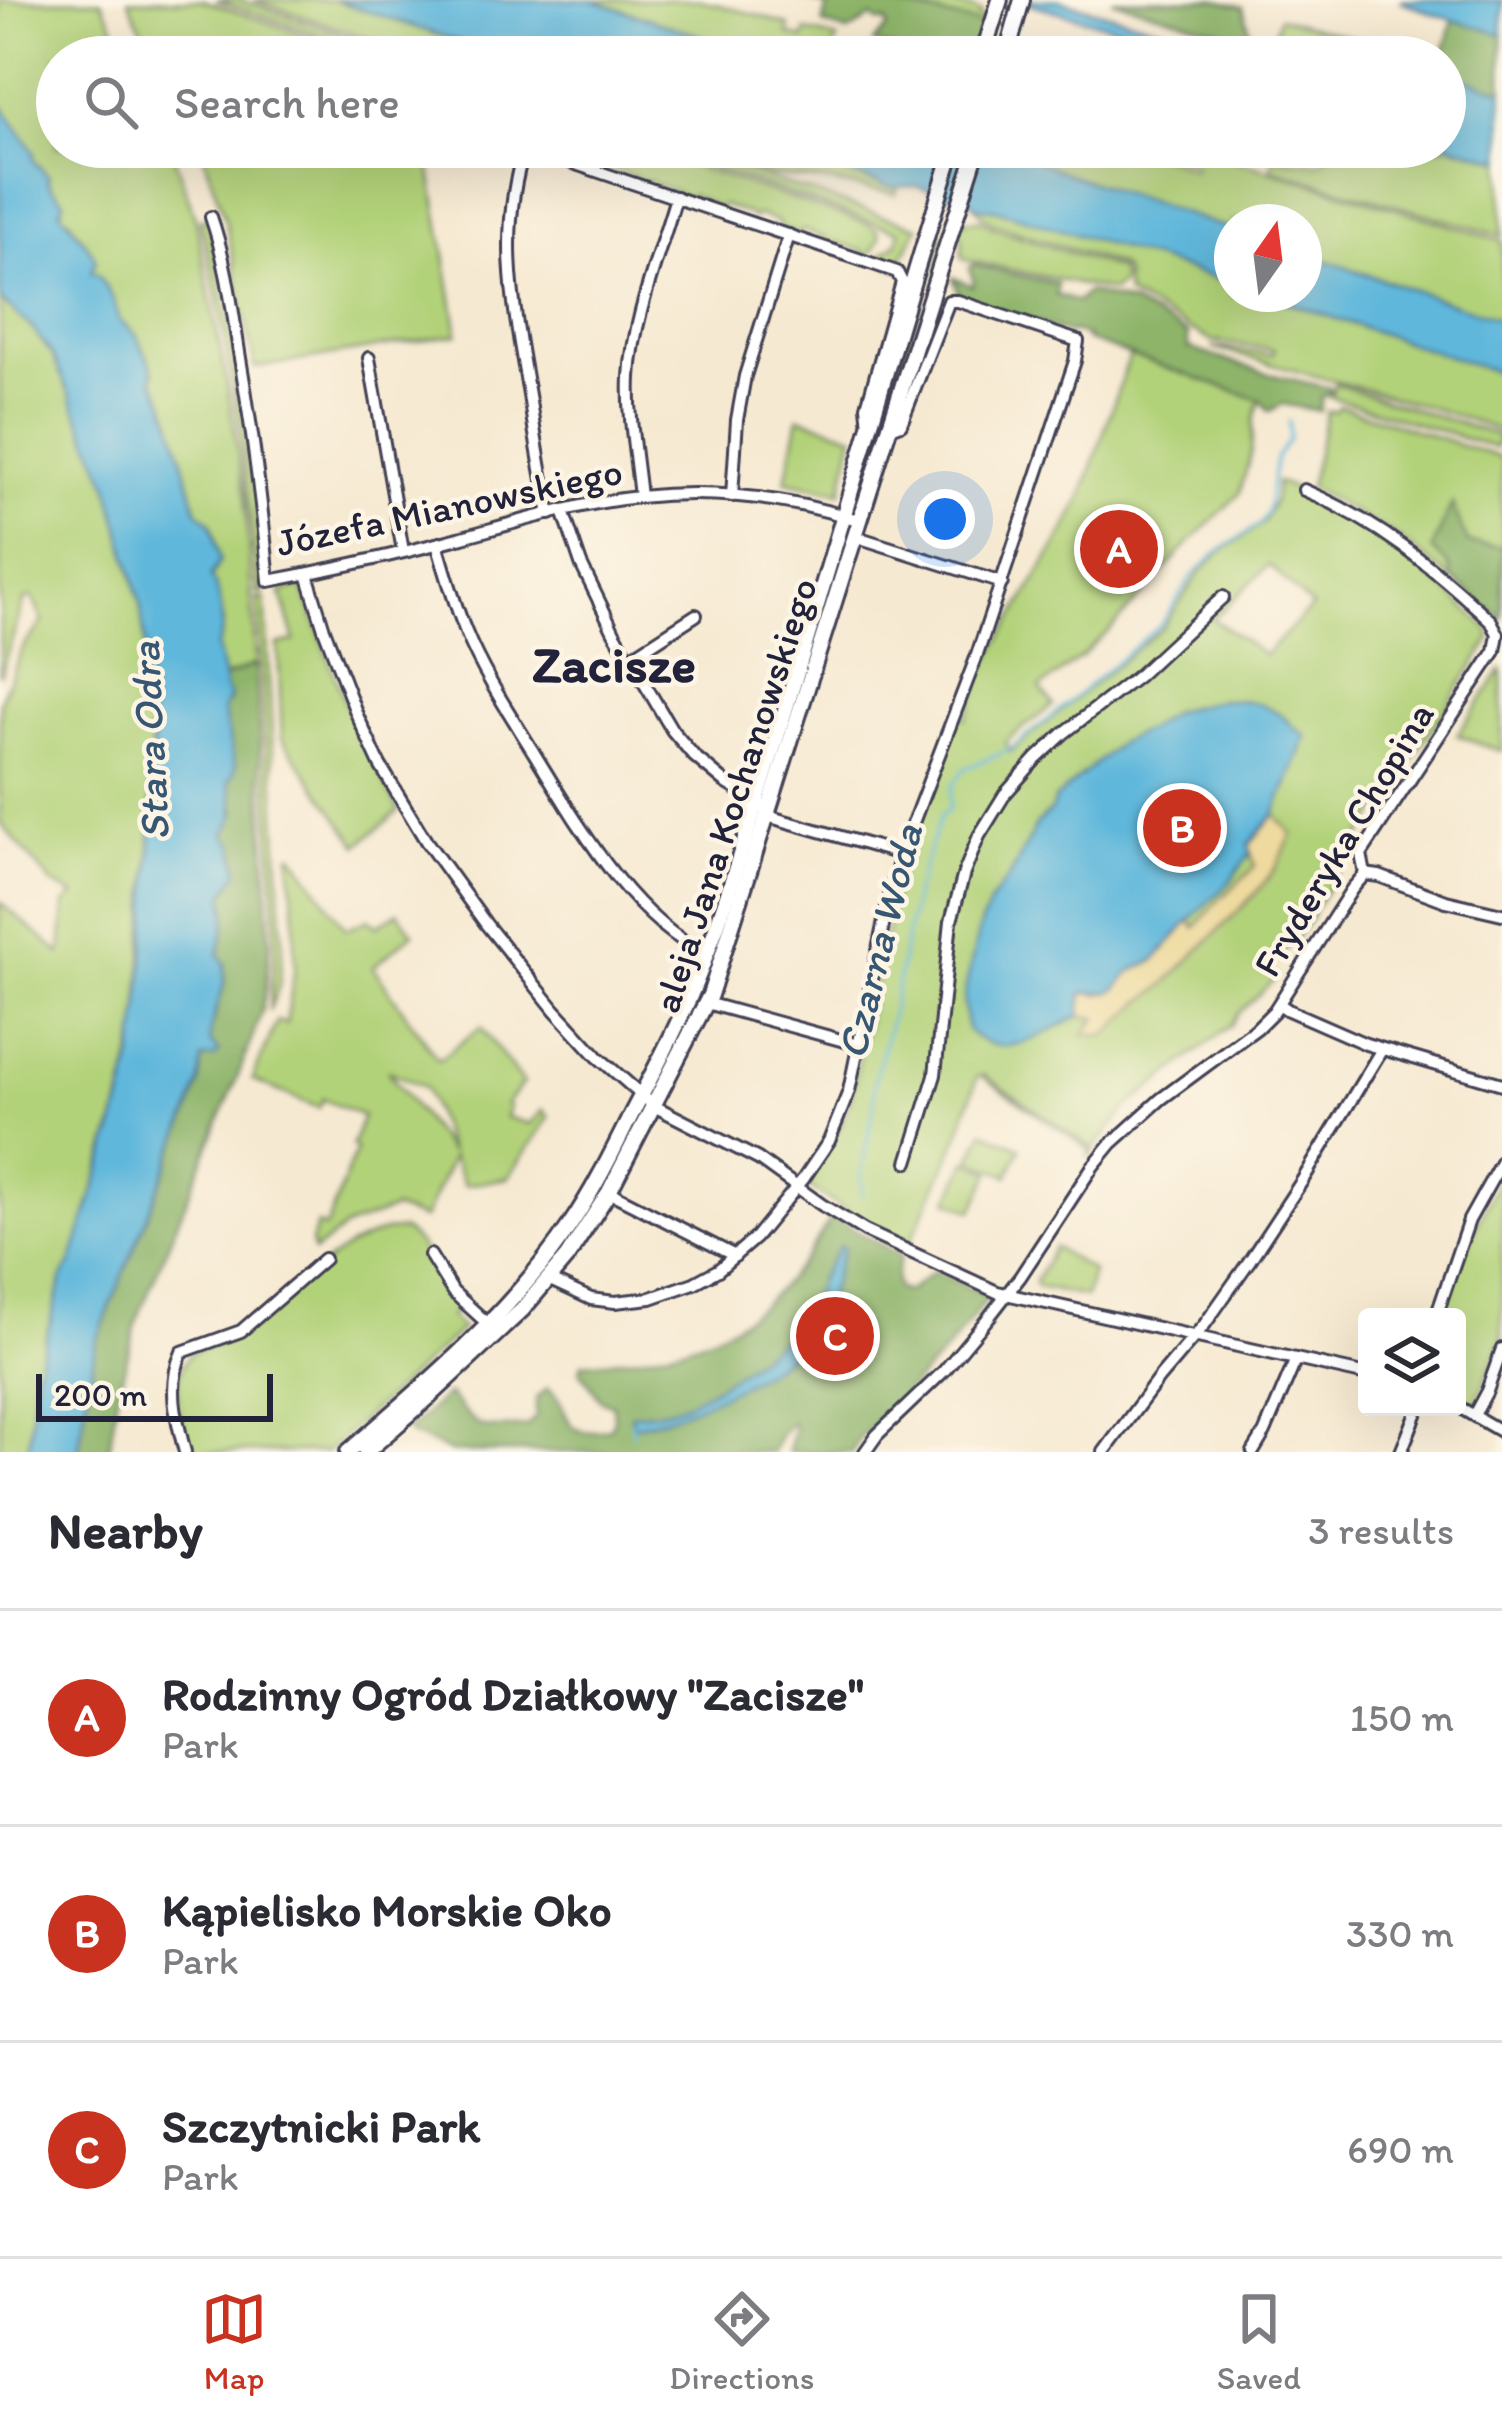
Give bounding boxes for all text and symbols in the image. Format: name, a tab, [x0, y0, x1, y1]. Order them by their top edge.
search box	[36, 36, 1466, 168]
icon: search	[78, 69, 144, 135]
text: Search here	[174, 75, 400, 129]
north arrow	[1214, 204, 1322, 312]
street label: Józefa Mianowskiego	[272, 447, 626, 566]
your location	[915, 489, 975, 549]
pin: A	[1080, 504, 1158, 594]
street label: aleja Jana Kochanowskiego	[642, 572, 827, 1018]
district label: Zacisze	[532, 634, 696, 695]
water label: Stara Odra	[119, 640, 180, 842]
street label: Fryderyka Chopina	[1243, 694, 1444, 985]
pin: B	[1143, 783, 1221, 873]
water label: Czarna Woda	[826, 818, 933, 1064]
pin: C	[796, 1291, 874, 1381]
map controls	[1358, 1308, 1466, 1416]
button: layers	[1358, 1308, 1466, 1416]
scale bar	[36, 1368, 273, 1421]
text: 200 m	[54, 1375, 147, 1414]
text: Nearby	[48, 1500, 203, 1561]
text: 3 results	[1308, 1507, 1454, 1554]
text: Rodzinny Ogród Działkowy "Zacisze"	[162, 1667, 864, 1721]
text: A	[75, 1694, 99, 1741]
text: 150 m	[1350, 1694, 1454, 1741]
text: Park	[162, 1721, 239, 1768]
text: Kąpielisko Morskie Oko	[162, 1883, 612, 1937]
text: B	[74, 1910, 100, 1957]
text: 330 m	[1346, 1910, 1454, 1957]
text: Park	[162, 1937, 239, 1984]
text: Szczytnicki Park	[162, 2099, 480, 2153]
text: C	[74, 2126, 100, 2173]
text: 690 m	[1347, 2126, 1454, 2173]
text: Park	[162, 2153, 239, 2200]
tab: Map	[201, 2286, 267, 2397]
tab: Directions	[669, 2286, 814, 2397]
tab: Saved	[1217, 2286, 1301, 2397]

